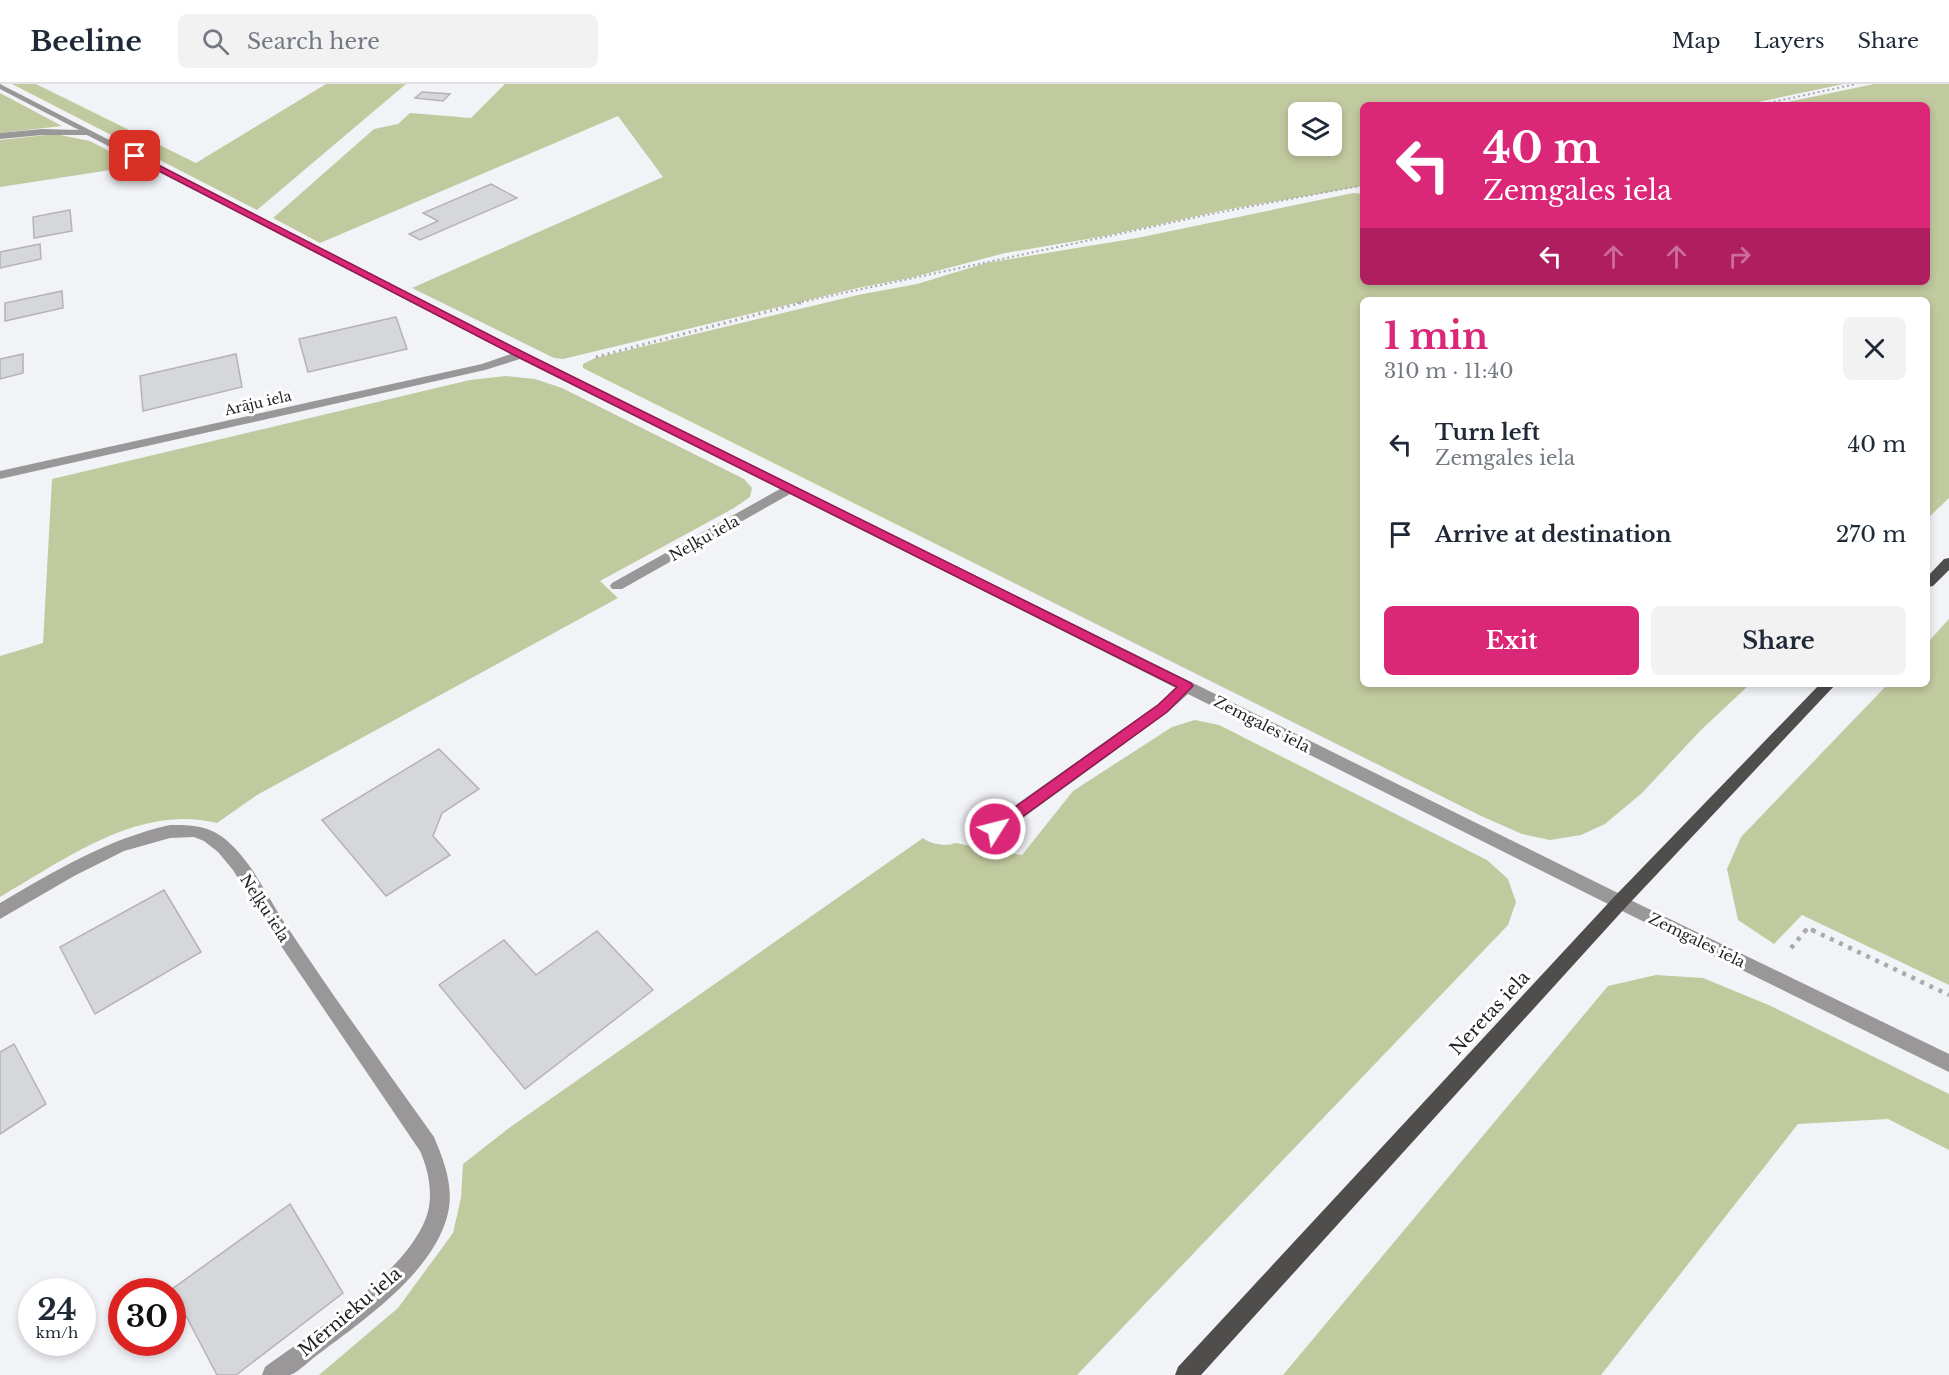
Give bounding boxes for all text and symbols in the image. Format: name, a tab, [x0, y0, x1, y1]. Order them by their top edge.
search box	[178, 14, 598, 68]
text: Beeline	[30, 24, 142, 59]
icon: search	[199, 25, 232, 58]
text: Search here	[247, 28, 380, 55]
text: Map	[1672, 28, 1721, 54]
text: Layers	[1754, 28, 1825, 54]
text: Share	[1858, 28, 1919, 54]
map controls	[1288, 102, 1342, 156]
button: layers	[1288, 102, 1342, 156]
text: 40 m	[1483, 122, 1600, 174]
icon: left	[1384, 126, 1462, 204]
pin	[109, 130, 160, 181]
icon: arrive	[118, 139, 151, 172]
text: Zemgales iela	[1483, 174, 1672, 207]
icon: left	[1534, 240, 1567, 273]
icon: ahead	[1597, 240, 1630, 273]
icon: ahead	[1660, 240, 1693, 273]
icon: right	[1723, 240, 1756, 273]
text: 1 min	[1384, 314, 1488, 359]
button: close	[1843, 317, 1906, 380]
text: 310 m · 11:40	[1384, 359, 1513, 383]
street label: Arāju iela	[222, 387, 293, 420]
text: Turn left	[1435, 419, 1540, 446]
icon: left	[1384, 428, 1417, 461]
text: 40 m	[1848, 431, 1906, 458]
text: Zemgales iela	[1435, 446, 1575, 470]
street label: Neļķu iela	[666, 511, 743, 565]
icon: arrive	[1384, 518, 1417, 551]
text: Arrive at destination	[1435, 521, 1672, 548]
text: 270 m	[1836, 521, 1906, 548]
button: Exit	[1384, 606, 1639, 675]
button: Share	[1651, 606, 1906, 675]
street label: Zemgales iela	[1211, 692, 1314, 757]
position arrow	[963, 797, 1027, 861]
street label: Neļķu iela	[236, 871, 294, 946]
street label: Zemgales iela	[1646, 908, 1749, 972]
street label: Neretas iela	[1445, 966, 1535, 1060]
street label: Mērnieku iela	[294, 1263, 406, 1361]
speed limit sign: 30	[108, 1278, 186, 1356]
text: 24	[37, 1291, 77, 1328]
text: km/h	[36, 1323, 78, 1342]

